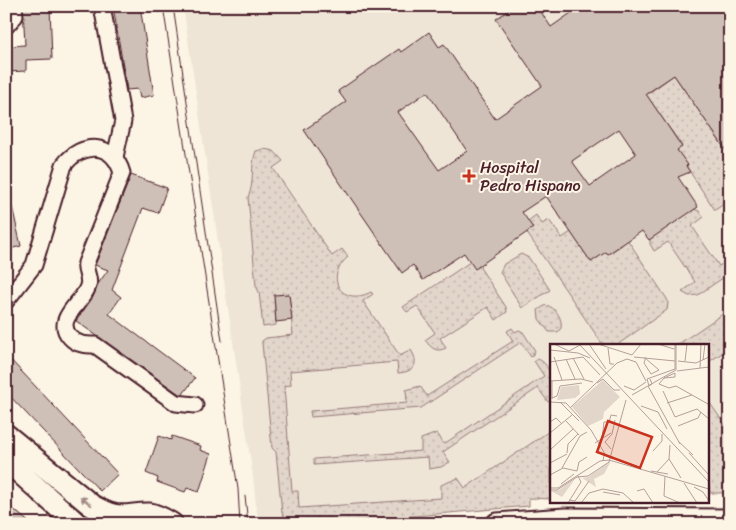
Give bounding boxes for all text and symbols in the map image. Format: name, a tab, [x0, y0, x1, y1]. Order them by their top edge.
place label: Hospital Pedro Hispano	[480, 153, 581, 200]
marker: Hospital Pedro Hispano	[462, 169, 476, 183]
inset map	[550, 344, 708, 502]
one-way arrow	[79, 496, 93, 506]

